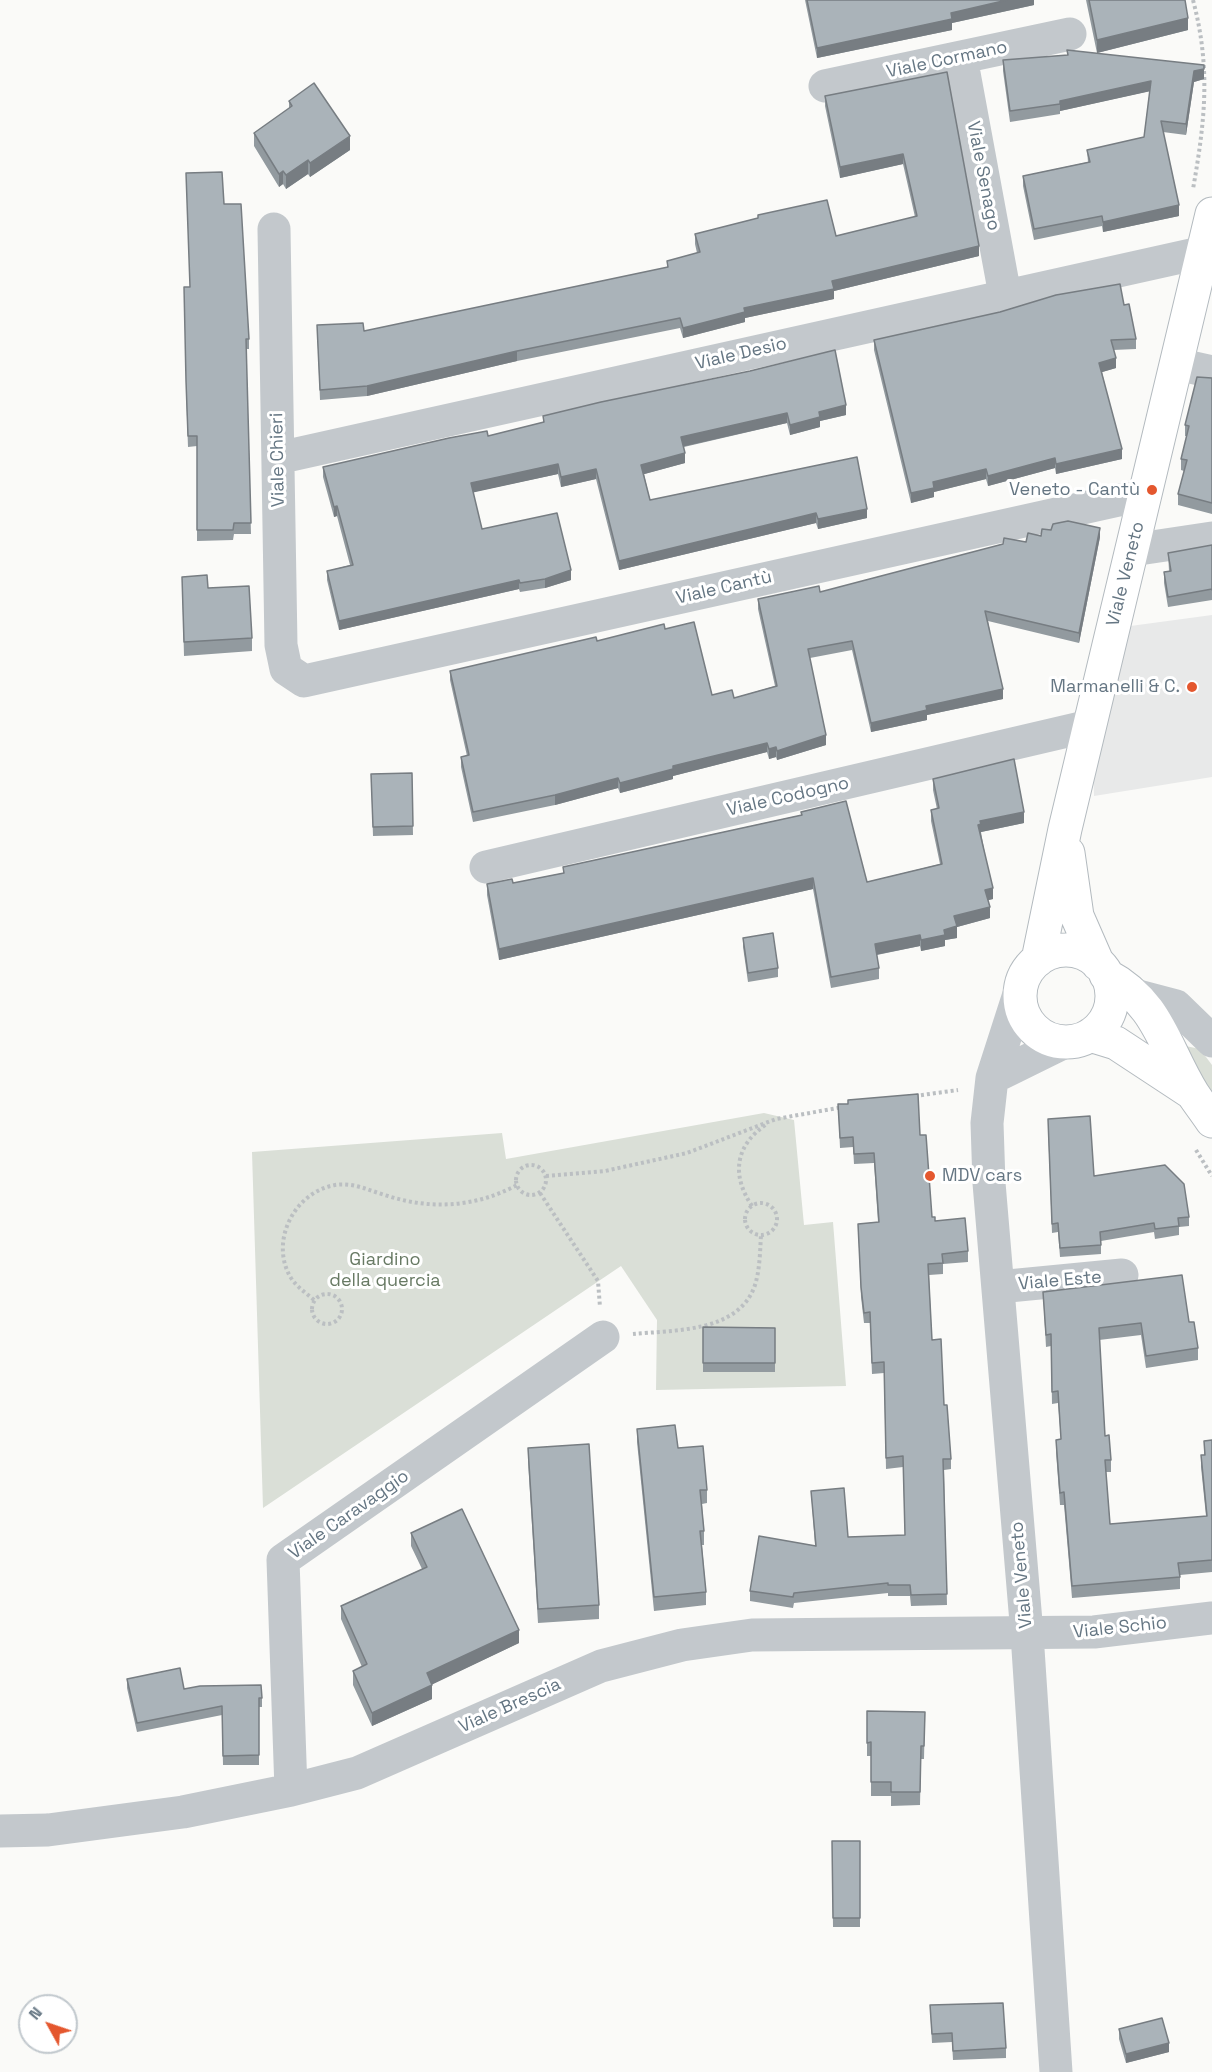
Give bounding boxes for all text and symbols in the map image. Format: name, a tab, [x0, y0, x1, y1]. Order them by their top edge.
street label: Viale Cormano	[885, 37, 1009, 83]
street label: Viale Senago	[962, 119, 1004, 233]
street label: Viale Desio	[693, 333, 789, 375]
street label: Viale Chieri	[266, 413, 290, 507]
place label: Veneto - Cantù	[1009, 479, 1140, 501]
marker: Veneto - Cantù	[1145, 483, 1159, 497]
street label: Viale Veneto	[1103, 519, 1149, 629]
street label: Viale Cantù	[674, 567, 774, 609]
place label: Marmanelli & C.	[1050, 676, 1180, 698]
marker: Marmanelli & C.	[1185, 680, 1199, 694]
street label: Viale Codogno	[725, 772, 851, 822]
place label: MDV cars	[942, 1165, 1022, 1187]
marker: MDV cars	[923, 1169, 937, 1183]
park label: Giardino della quercia	[329, 1249, 441, 1292]
street label: Viale Este	[1017, 1267, 1103, 1295]
street label: Viale Caravaggio	[285, 1465, 413, 1565]
street label: Viale Veneto	[1007, 1521, 1037, 1629]
street label: Viale Schio	[1072, 1612, 1168, 1644]
street label: Viale Brescia	[456, 1674, 564, 1738]
north arrow	[18, 1994, 78, 2054]
text: N	[24, 2003, 47, 2024]

